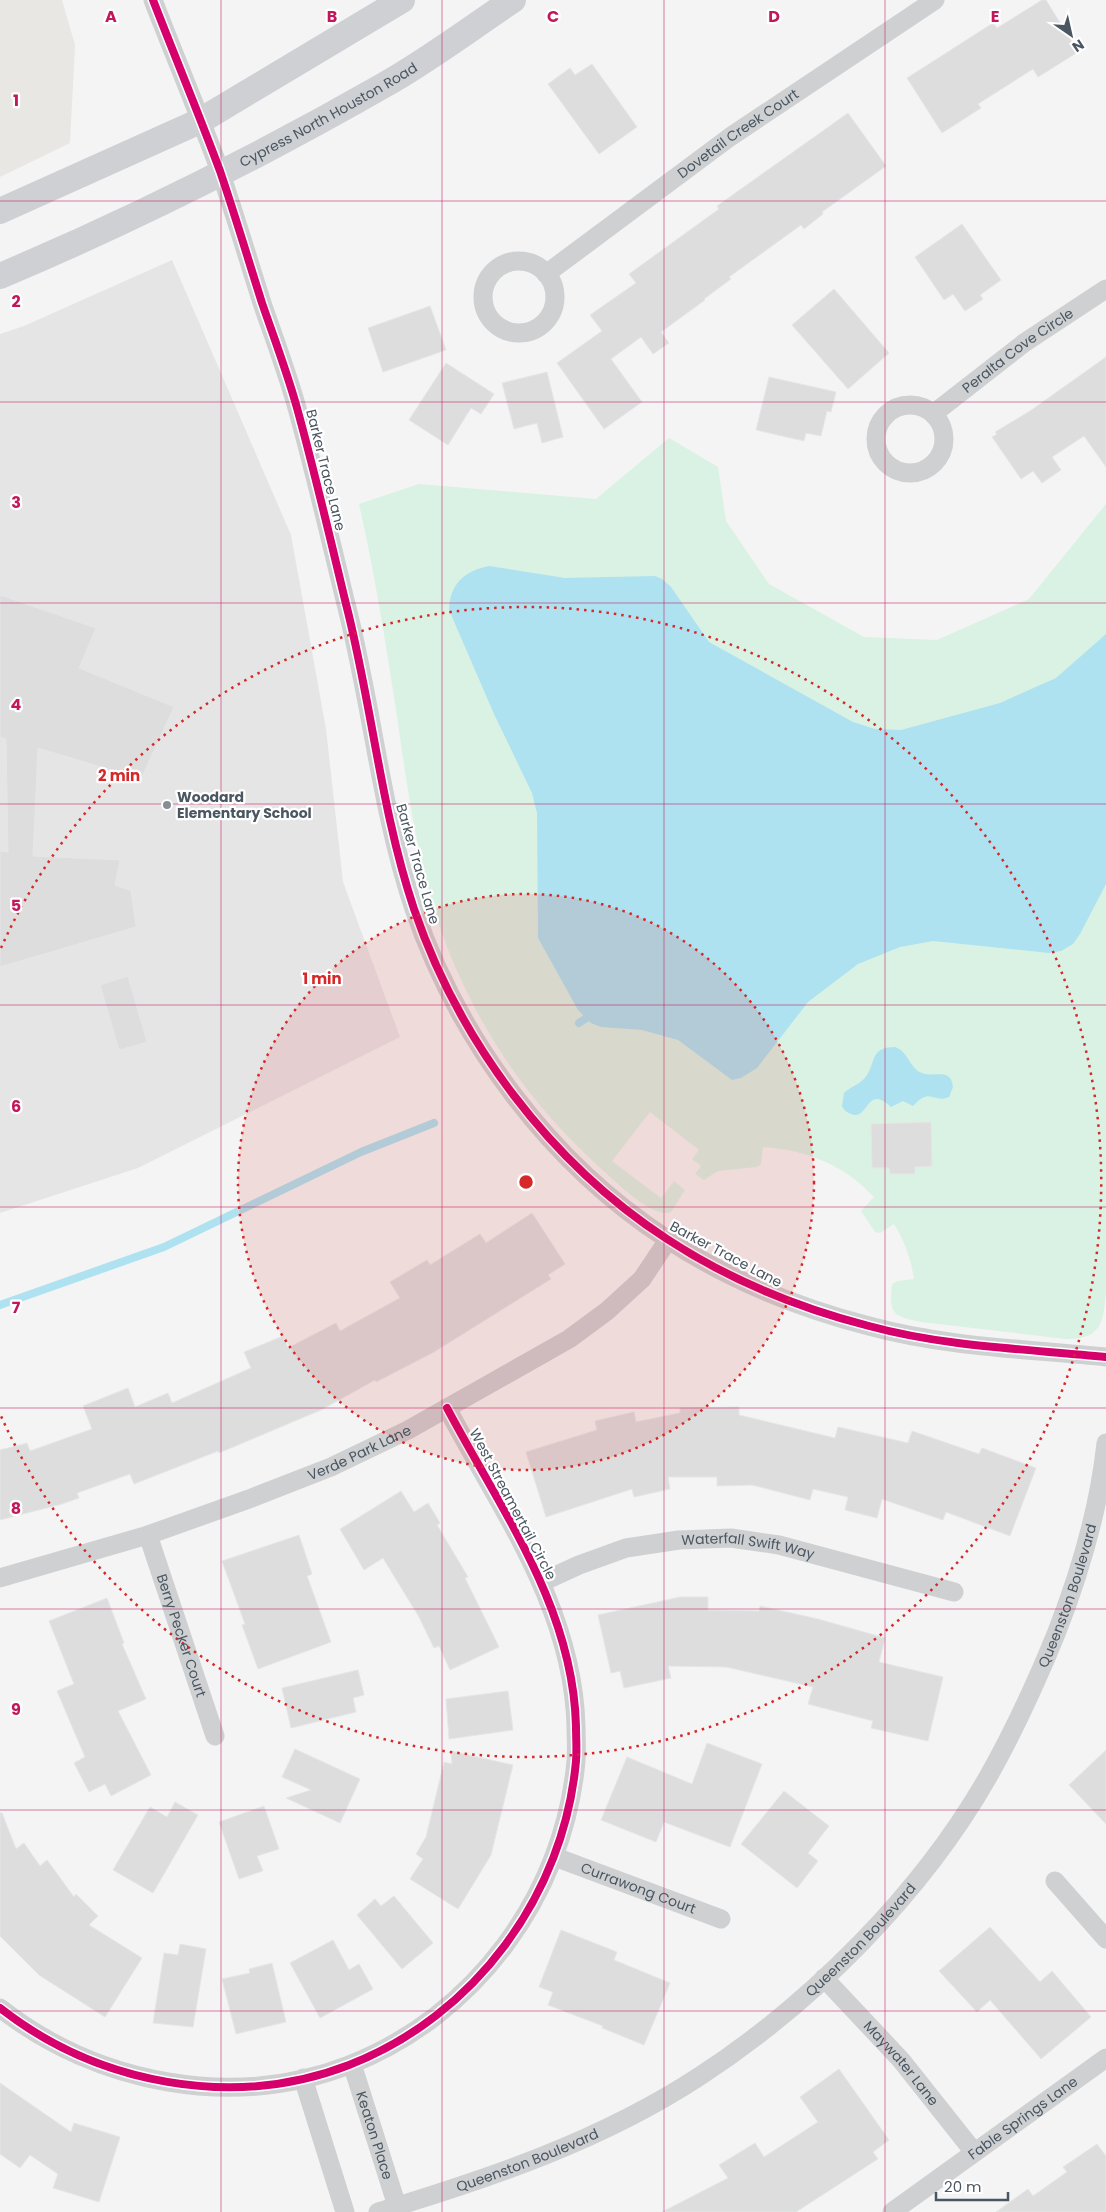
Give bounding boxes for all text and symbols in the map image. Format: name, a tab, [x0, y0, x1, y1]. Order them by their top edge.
text: A	[105, 5, 117, 28]
text: B	[327, 5, 337, 28]
text: C	[547, 5, 559, 28]
text: D	[768, 5, 780, 28]
text: E	[991, 5, 999, 28]
north arrow	[1046, 10, 1096, 60]
text: N	[1068, 35, 1088, 57]
street label: Cypress North Houston Road	[236, 58, 421, 172]
street label: Dovetail Creek Court	[673, 84, 803, 183]
text: 1	[13, 89, 19, 112]
text: 2	[11, 290, 21, 313]
street label: Peralta Cove Circle	[958, 303, 1078, 398]
street label: Barker Trace Lane	[301, 407, 351, 533]
text: 3	[11, 491, 21, 514]
text: 4	[11, 693, 22, 716]
text: 2 min	[98, 765, 140, 786]
place label: Woodard Elementary School	[177, 787, 312, 823]
marker: Woodard Elementary School	[161, 799, 173, 811]
street label: Barker Trace Lane	[391, 801, 445, 927]
text: 5	[11, 894, 21, 917]
text: 1 min	[302, 968, 342, 989]
text: 6	[11, 1095, 21, 1118]
centre of rings	[517, 1173, 535, 1191]
street label: Barker Trace Lane	[666, 1216, 786, 1292]
text: 7	[12, 1296, 21, 1319]
street label: Verde Park Lane	[305, 1420, 415, 1485]
street label: West Streamertail Circle	[465, 1425, 562, 1583]
text: 8	[11, 1497, 21, 1520]
street label: Queenston Boulevard	[1033, 1522, 1101, 1671]
street label: Waterfall Swift Way	[681, 1528, 817, 1564]
street label: Berry Pecker Court	[152, 1571, 211, 1700]
text: 9	[11, 1698, 21, 1721]
street label: Currawong Court	[578, 1858, 699, 1919]
street label: Queenston Boulevard	[801, 1879, 920, 2001]
street label: Maywater Lane	[859, 2016, 944, 2110]
street label: Fable Springs Lane	[964, 2071, 1082, 2164]
street label: Keaton Place	[351, 2089, 398, 2182]
street label: Queenston Boulevard	[453, 2123, 602, 2197]
scale bar	[936, 2170, 1008, 2202]
text: 20 m	[944, 2176, 982, 2197]

